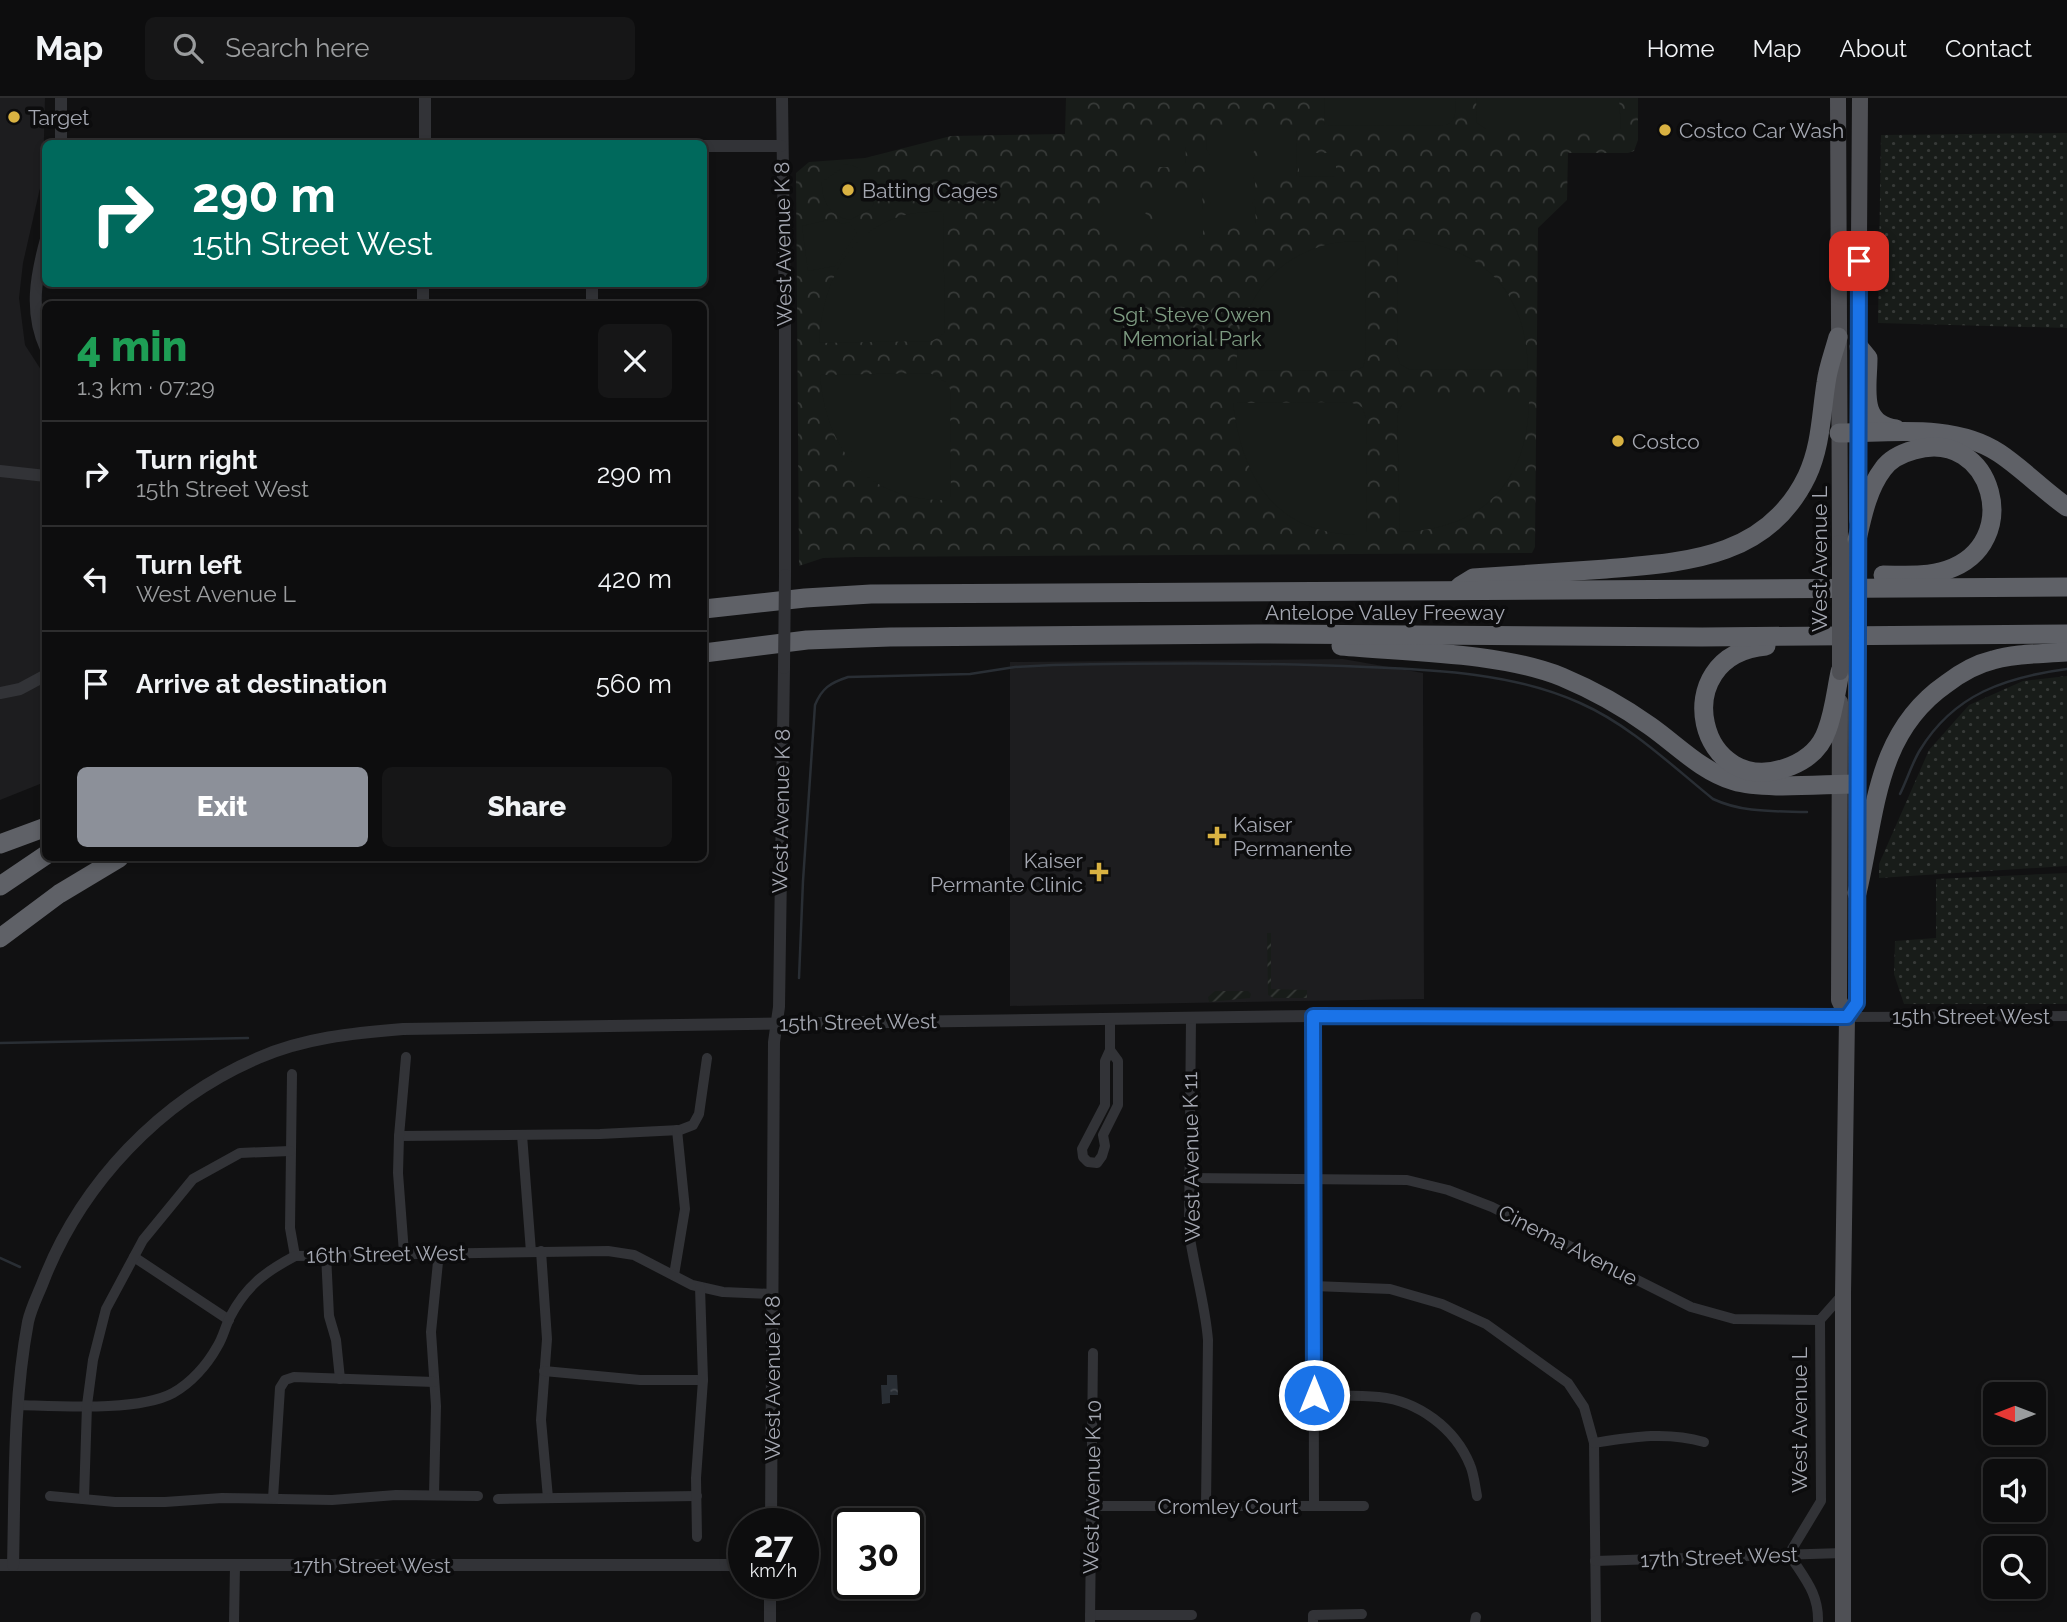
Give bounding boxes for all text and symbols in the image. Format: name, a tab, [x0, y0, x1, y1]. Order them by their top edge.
search box	[145, 17, 635, 80]
text: Map	[35, 29, 103, 68]
icon: search	[169, 29, 207, 67]
text: Search here	[225, 33, 370, 63]
text: Home	[1647, 34, 1715, 63]
text: Map	[1753, 34, 1801, 63]
text: About	[1839, 34, 1907, 63]
text: Contact	[1945, 34, 2032, 63]
place label: Target	[28, 105, 89, 130]
marker: Target	[6, 109, 22, 125]
place label: Costco Car Wash	[1679, 118, 1844, 143]
marker: Costco Car Wash	[1657, 122, 1673, 138]
street label: West Avenue K 8	[769, 161, 797, 327]
text: 290 m	[192, 166, 336, 223]
icon: right	[77, 168, 168, 259]
place label: Batting Cages	[862, 178, 998, 203]
marker: Batting Cages	[840, 182, 856, 198]
text: 15th Street West	[192, 225, 433, 262]
pin	[1829, 231, 1889, 291]
icon: arrive	[1840, 242, 1878, 280]
park label: Sgt. Steve Owen Memorial Park	[1112, 302, 1272, 351]
text: 4 min	[77, 322, 187, 371]
button: close	[598, 324, 672, 398]
text: 1.3 km · 07:29	[77, 373, 215, 400]
place label: Costco	[1632, 429, 1700, 454]
marker: Costco	[1610, 433, 1626, 449]
text: Turn right	[136, 445, 257, 475]
icon: right	[77, 455, 115, 493]
text: 290 m	[597, 459, 672, 489]
text: 15th Street West	[136, 475, 309, 502]
street label: West Avenue L	[1807, 486, 1832, 632]
text: Turn left	[136, 550, 242, 580]
icon: left	[77, 560, 115, 598]
text: 420 m	[598, 564, 672, 594]
text: West Avenue L	[136, 580, 296, 607]
street label: Antelope Valley Freeway	[1265, 600, 1505, 625]
icon: arrive	[77, 665, 115, 703]
text: Arrive at destination	[136, 669, 387, 699]
text: 560 m	[596, 669, 672, 699]
street label: West Avenue K 8	[767, 728, 795, 894]
button: Exit	[77, 767, 368, 847]
button: Share	[382, 767, 672, 847]
place label: Kaiser Permanente	[1233, 812, 1352, 861]
marker: Kaiser Permanente	[1207, 826, 1227, 846]
place label: Kaiser Permante Clinic	[930, 848, 1084, 897]
marker: Kaiser Permante Clinic	[1089, 862, 1109, 882]
street label: 15th Street West	[1892, 1004, 2050, 1029]
street label: 15th Street West	[779, 1008, 937, 1036]
street label: West Avenue K 11	[1177, 1072, 1205, 1242]
street label: Cinema Avenue	[1494, 1199, 1642, 1291]
street label: 16th Street West	[306, 1240, 466, 1268]
street label: West Avenue K 8	[760, 1296, 785, 1460]
street label: West Avenue L	[1787, 1347, 1812, 1493]
position arrow	[1277, 1358, 1351, 1432]
north arrow	[1983, 1382, 2046, 1446]
map controls	[1983, 1382, 2046, 1599]
street label: West Avenue K 10	[1078, 1400, 1106, 1574]
button: sound	[1983, 1459, 2046, 1522]
street label: Cromley Court	[1158, 1494, 1298, 1519]
speed limit sign: 30	[833, 1508, 924, 1599]
text: 27	[754, 1524, 793, 1565]
button: search	[1983, 1536, 2046, 1599]
street label: 17th Street West	[1640, 1542, 1798, 1572]
street label: 17th Street West	[293, 1553, 451, 1578]
text: km/h	[750, 1560, 797, 1581]

